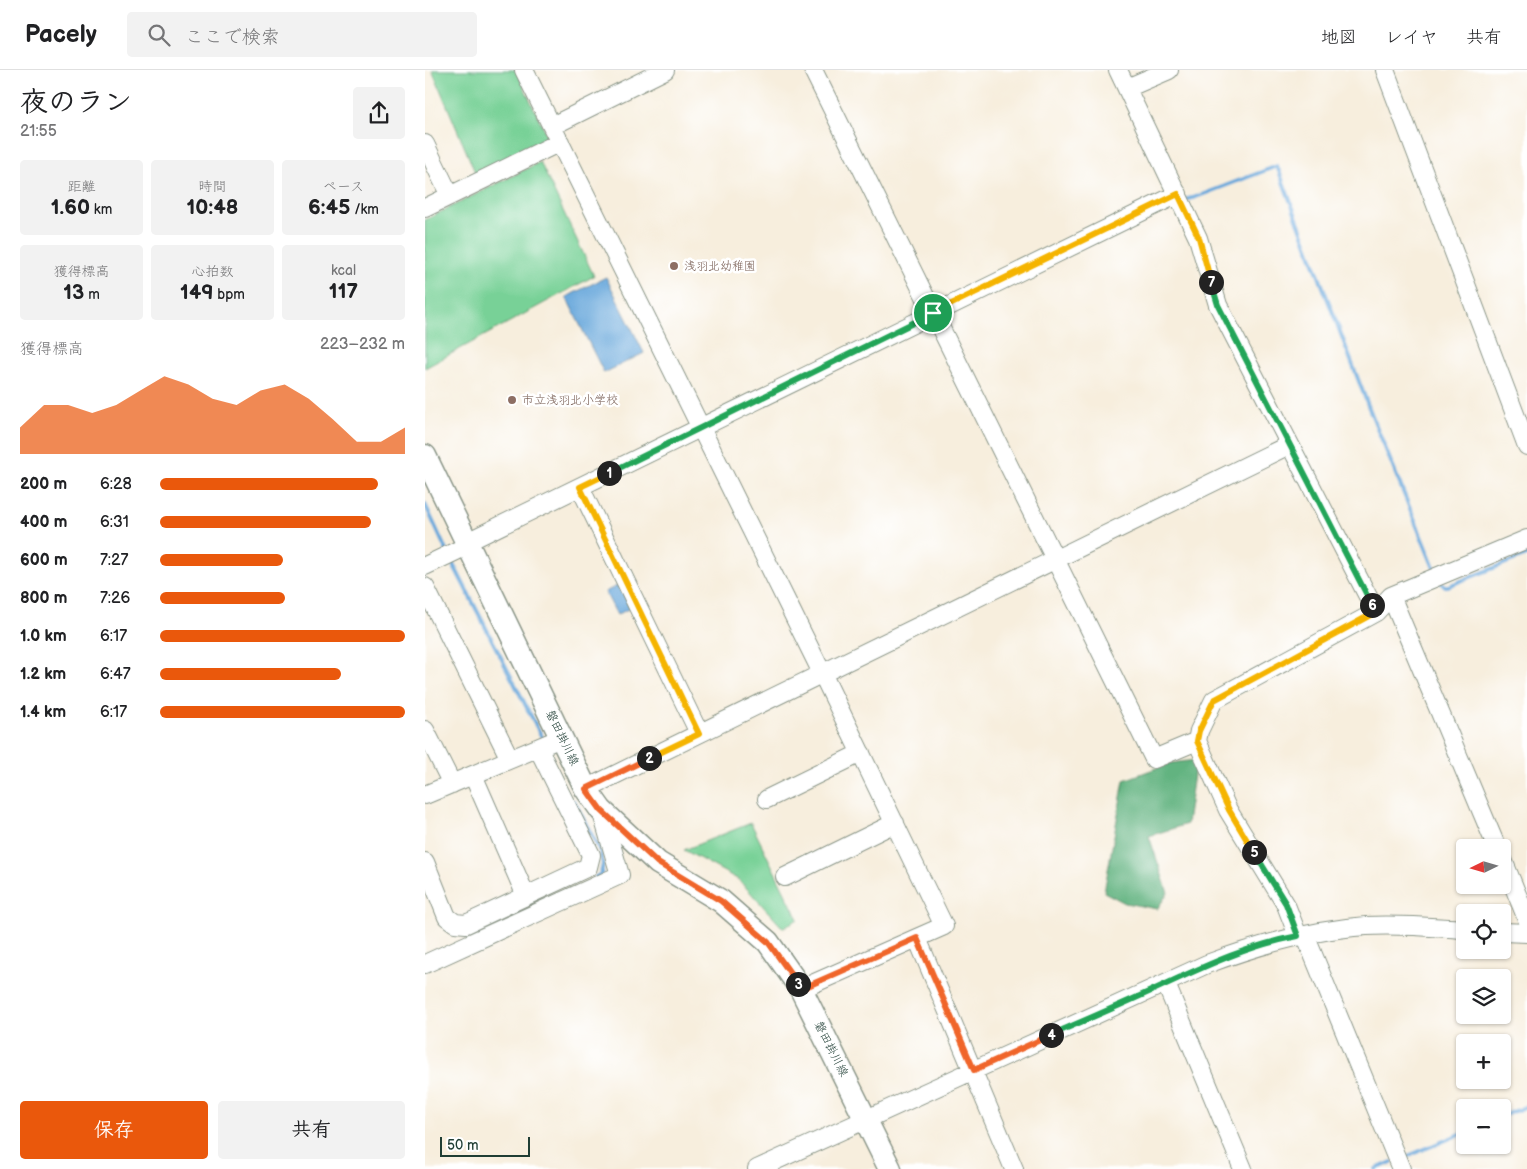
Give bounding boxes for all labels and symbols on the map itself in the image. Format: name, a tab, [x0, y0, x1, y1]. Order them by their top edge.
place label: 浅羽北幼稚園	[684, 259, 756, 274]
marker: 浅羽北幼稚園	[668, 260, 680, 272]
pin: 7	[1199, 270, 1223, 294]
pin	[912, 292, 954, 334]
place label: 市立浅羽北小学校	[522, 393, 618, 408]
marker: 市立浅羽北小学校	[506, 394, 518, 406]
pin: 1	[597, 460, 621, 486]
pin: 6	[1359, 592, 1385, 618]
street label: 磐田掛川線	[542, 708, 582, 768]
pin: 2	[637, 746, 661, 770]
north arrow	[1456, 839, 1511, 894]
pin: 5	[1241, 840, 1267, 864]
pin: 3	[785, 972, 811, 996]
street label: 磐田掛川線	[811, 1019, 851, 1079]
pin: 4	[1039, 1022, 1063, 1048]
scale bar	[440, 1134, 530, 1157]

